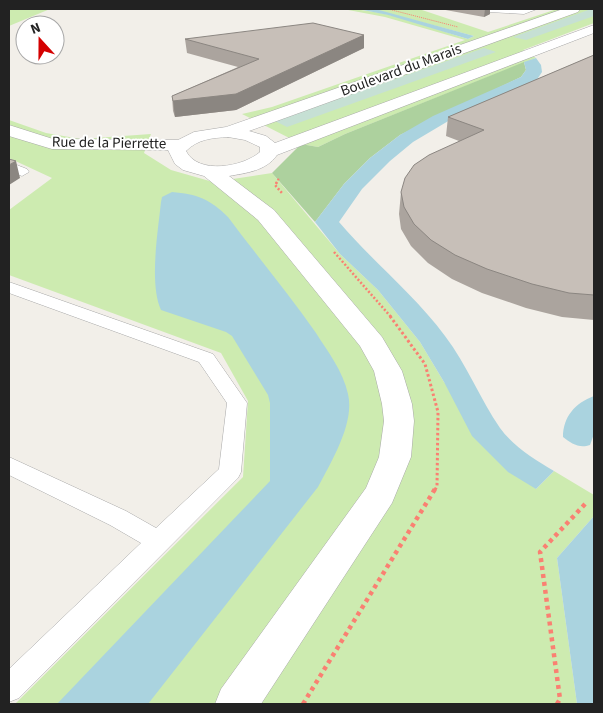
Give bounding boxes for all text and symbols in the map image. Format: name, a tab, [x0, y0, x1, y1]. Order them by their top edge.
north arrow	[15, 15, 65, 65]
text: N	[28, 18, 44, 40]
street label: Boulevard du Marais	[338, 38, 464, 102]
street label: Rue de la Pierrette	[52, 132, 166, 154]

